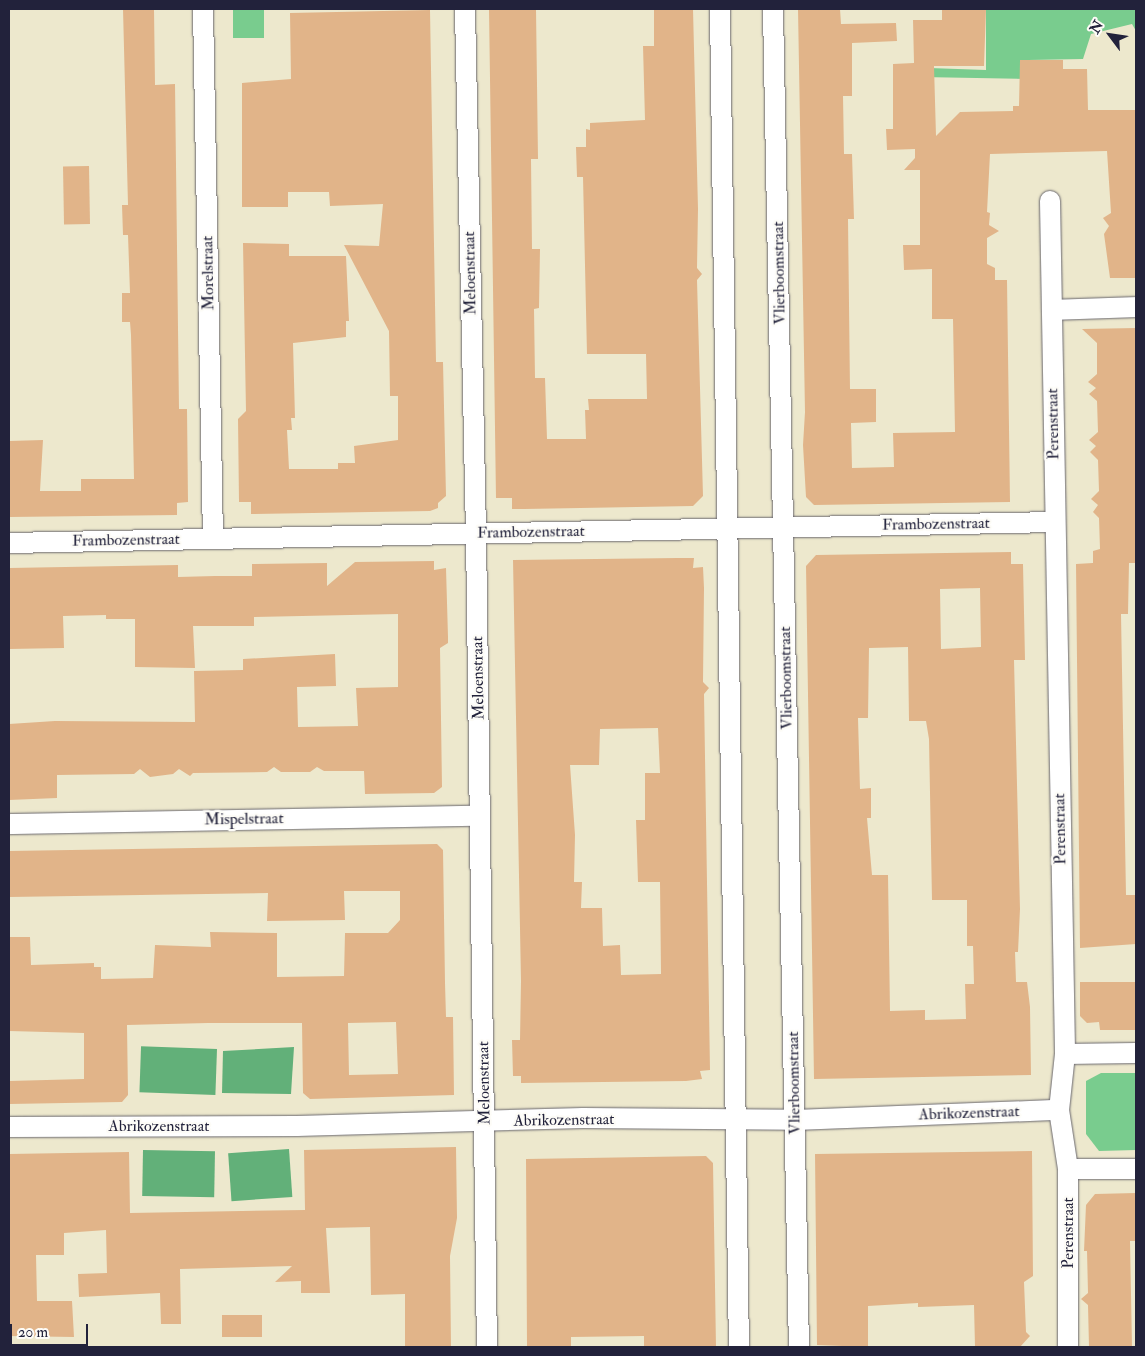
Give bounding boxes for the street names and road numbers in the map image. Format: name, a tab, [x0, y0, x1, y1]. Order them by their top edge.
street label: Vlierboomstraat	[769, 221, 789, 325]
street label: Meloenstraat	[460, 231, 480, 315]
street label: Morelstraat	[198, 236, 218, 310]
street label: Perenstraat	[1043, 388, 1063, 460]
street label: Frambozenstraat	[882, 513, 990, 535]
street label: Frambozenstraat	[477, 521, 585, 543]
street label: Frambozenstraat	[72, 529, 180, 551]
street label: Vlierboomstraat	[776, 626, 796, 730]
street label: Meloenstraat	[468, 636, 488, 720]
street label: Perenstraat	[1050, 793, 1070, 865]
street label: Mispelstraat	[204, 809, 284, 829]
street label: Vlierboomstraat	[784, 1031, 804, 1135]
street label: Meloenstraat	[474, 1041, 494, 1125]
street label: Abrikozenstraat	[918, 1102, 1020, 1124]
street label: Abrikozenstraat	[513, 1110, 615, 1130]
street label: Abrikozenstraat	[109, 1116, 209, 1136]
street label: Perenstraat	[1058, 1197, 1078, 1269]

